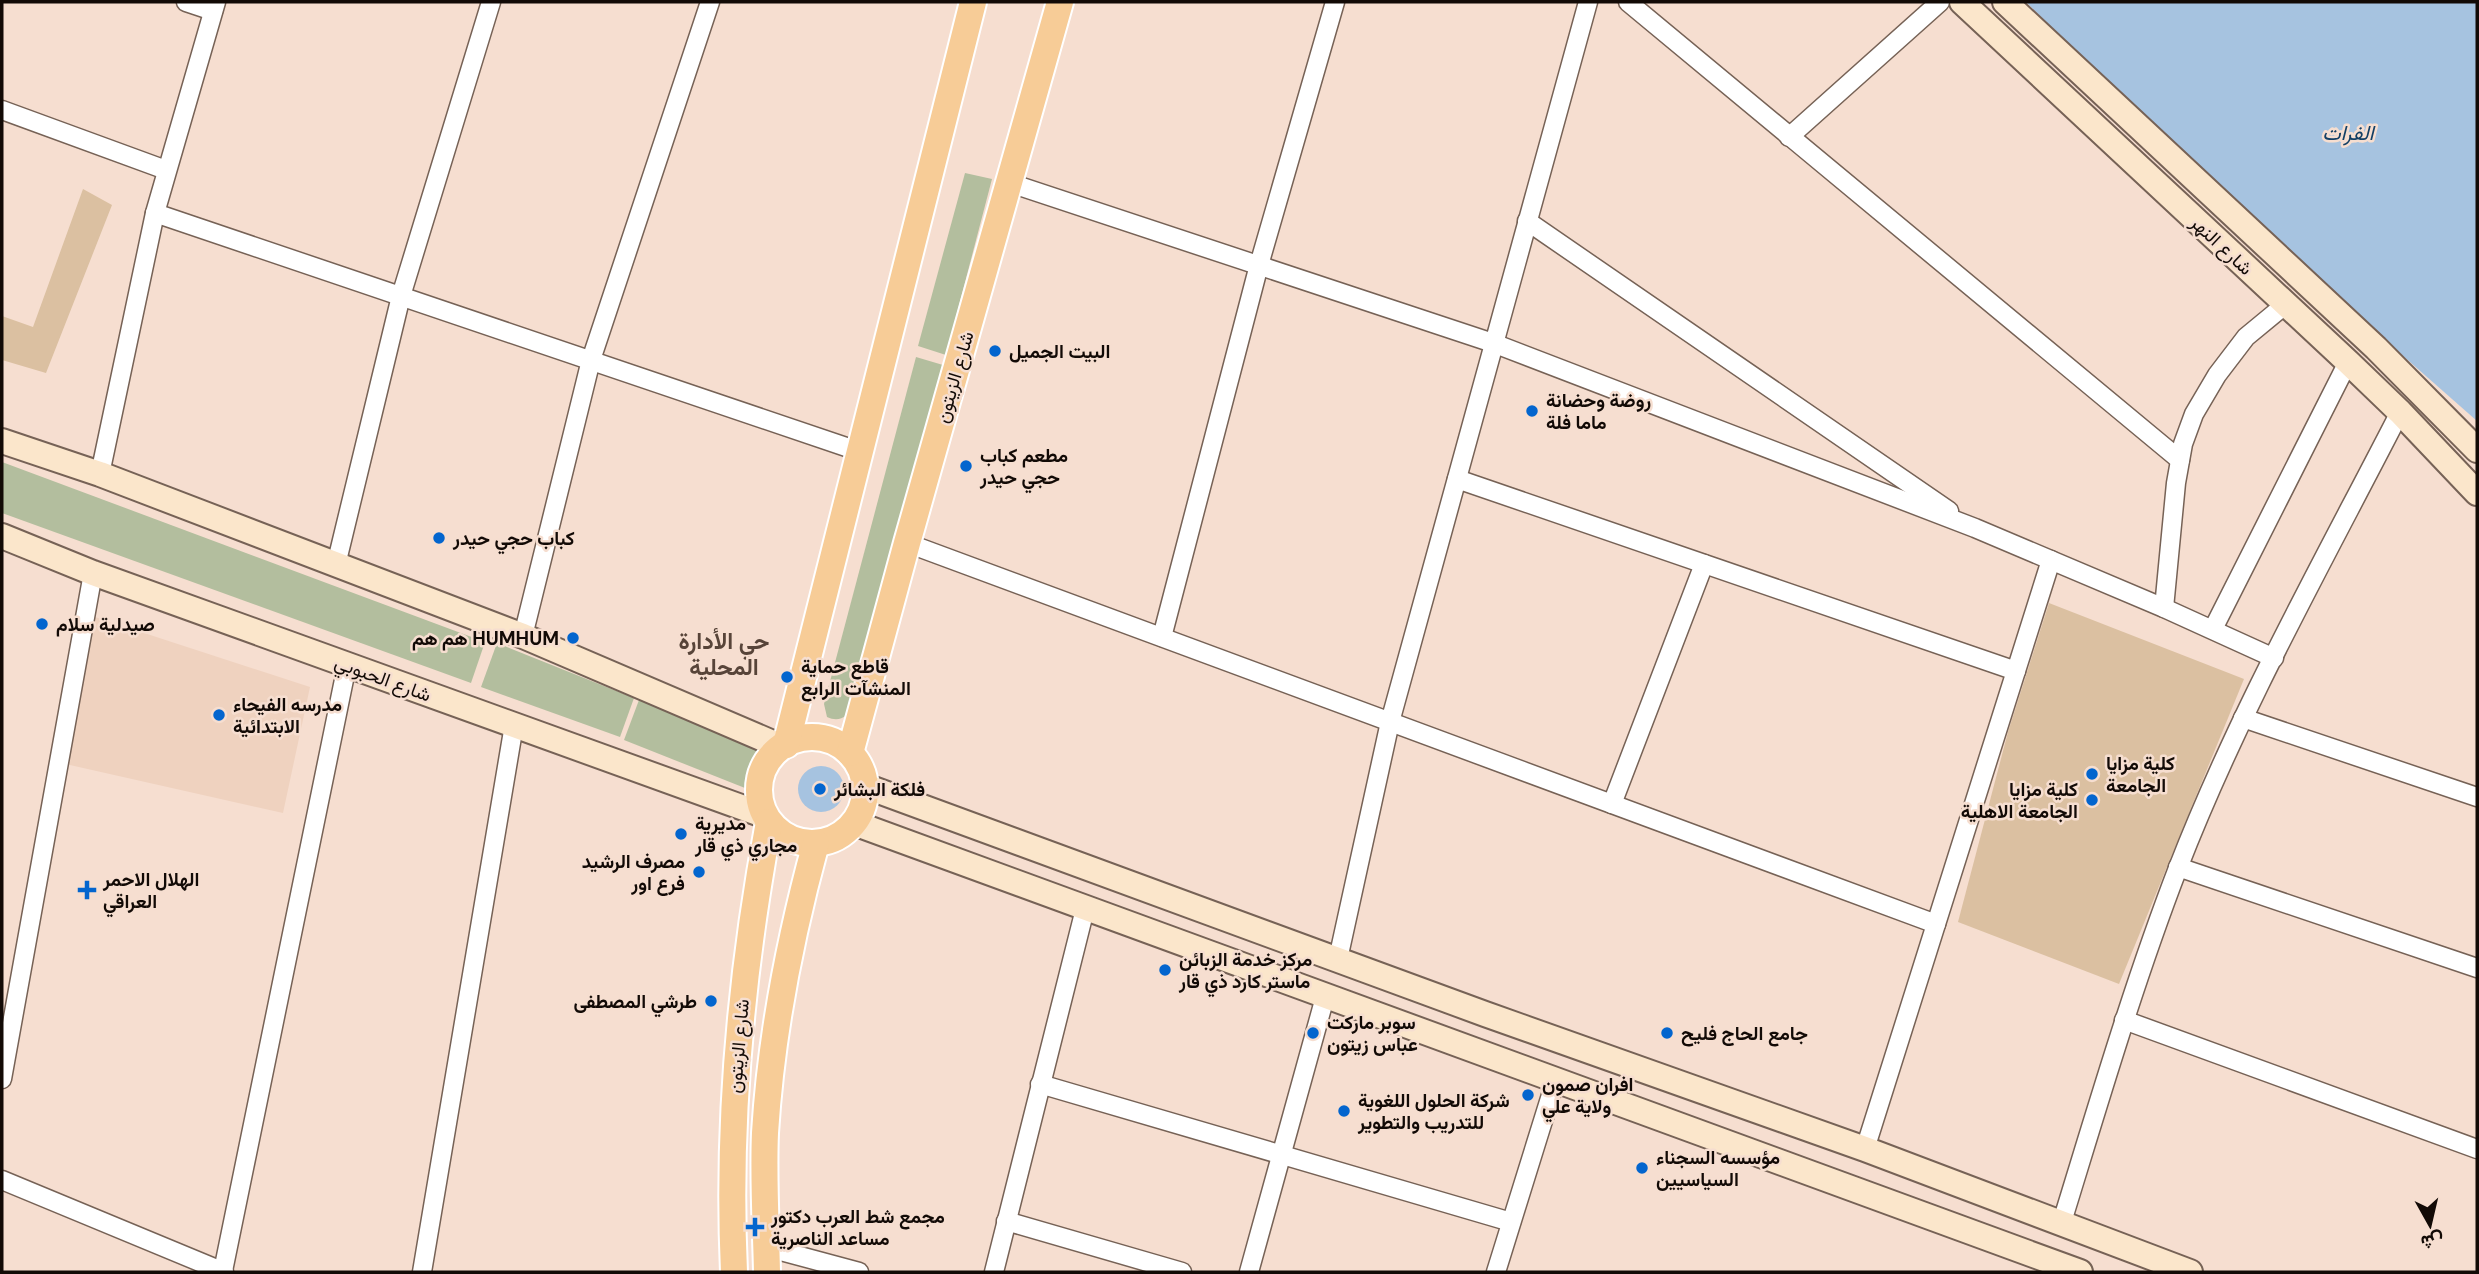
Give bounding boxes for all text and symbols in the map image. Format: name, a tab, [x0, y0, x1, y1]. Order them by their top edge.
water label: الفرات	[2322, 119, 2376, 147]
street label: شارع النهر	[2184, 210, 2258, 281]
street label: شارع الزيتون	[929, 328, 980, 426]
place label: البيت الجميل	[1009, 339, 1110, 364]
marker: البيت الجميل	[987, 343, 1003, 359]
place label: روضة وحضانة ماما فلة	[1546, 388, 1651, 435]
marker: روضة وحضانة ماما فلة	[1524, 403, 1540, 419]
place label: مطعم كباب حجي حيدر	[979, 443, 1068, 494]
marker: مطعم كباب حجي حيدر	[958, 458, 974, 474]
place label: كباب حجي حيدر	[452, 526, 575, 555]
marker: كباب حجي حيدر	[431, 530, 447, 546]
place label: صيدلية سلام	[56, 612, 155, 637]
marker: صيدلية سلام	[34, 616, 50, 632]
place label: هم هم HUMHUM	[412, 626, 559, 651]
district label: حي الأدارة المحلية	[679, 626, 769, 682]
marker: هم هم HUMHUM	[565, 630, 581, 646]
street label: شارع الحبوبي	[330, 649, 434, 710]
place label: قاطع حماية المنشآت الرابع	[801, 654, 911, 702]
marker: قاطع حماية المنشآت الرابع	[779, 669, 795, 685]
place label: مدرسه الفيحاء الابتدائية	[233, 692, 342, 739]
marker: مدرسه الفيحاء الابتدائية	[211, 707, 227, 723]
place label: كلية مزايا الجامعة	[2106, 751, 2175, 798]
marker: كلية مزايا الجامعة	[2084, 766, 2100, 782]
place label: فلكة البشائر	[833, 777, 925, 802]
place label: كلية مزايا الجامعة الاهلية	[1961, 777, 2078, 824]
marker: فلكة البشائر	[812, 781, 828, 797]
marker: كلية مزايا الجامعة الاهلية	[2084, 792, 2100, 808]
place label: مديرية مجاري ذي قار	[694, 811, 797, 862]
marker: مديرية مجاري ذي قار	[673, 826, 689, 842]
place label: مصرف الرشيد فرع اور	[582, 849, 685, 896]
marker: مصرف الرشيد فرع اور	[691, 864, 707, 880]
place label: الهلال الاحمر العراقي	[102, 867, 199, 918]
marker: الهلال الاحمر العراقي	[77, 880, 97, 900]
place label: مركز خدمة الزبائن ماستر كارد ذي قار	[1178, 947, 1312, 998]
marker: مركز خدمة الزبائن ماستر كارد ذي قار	[1157, 962, 1173, 978]
place label: طرشي المصطفى	[574, 989, 697, 1018]
marker: طرشي المصطفى	[703, 993, 719, 1009]
street label: شارع الزيتون	[722, 998, 755, 1094]
place label: سوبر ماركت عباس زيتون	[1327, 1010, 1418, 1057]
place label: جامع الحاج فليح	[1681, 1021, 1808, 1047]
marker: سوبر ماركت عباس زيتون	[1305, 1025, 1321, 1041]
marker: جامع الحاج فليح	[1659, 1025, 1675, 1041]
place label: افران صمون ولاية علي	[1542, 1072, 1633, 1123]
marker: افران صمون ولاية علي	[1520, 1087, 1536, 1103]
place label: شركة الحلول اللغوية للتدريب والتطوير	[1357, 1088, 1510, 1135]
marker: شركة الحلول اللغوية للتدريب والتطوير	[1336, 1103, 1352, 1119]
place label: مؤسسه السجناء السياسيين	[1656, 1145, 1780, 1192]
marker: مؤسسه السجناء السياسيين	[1634, 1160, 1650, 1176]
north arrow	[2395, 1190, 2465, 1260]
place label: مجمع شط العرب دكتور مساعد الناصرية	[770, 1204, 945, 1251]
marker: مجمع شط العرب دكتور مساعد الناصرية	[745, 1217, 765, 1237]
text: ش	[2419, 1227, 2445, 1255]

